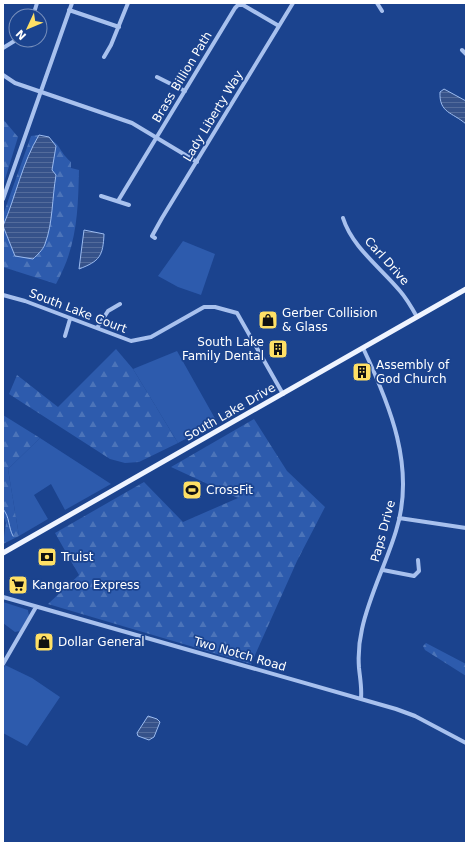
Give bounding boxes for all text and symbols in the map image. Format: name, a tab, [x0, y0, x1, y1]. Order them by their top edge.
north arrow	[8, 8, 48, 48]
text: N	[13, 27, 29, 42]
street label: Brass Billion Path	[149, 29, 215, 125]
street label: Lady Liberty Way	[180, 68, 246, 164]
street label: Carl Drive	[362, 234, 412, 288]
street label: South Lake Court	[27, 286, 129, 336]
place label: Gerber Collision & Glass	[282, 306, 378, 334]
shop icon: Gerber Collision & Glass	[257, 309, 279, 331]
place label: South Lake Family Dental	[182, 335, 264, 363]
building icon: South Lake Family Dental	[267, 338, 289, 360]
place label: Assembly of God Church	[376, 358, 450, 386]
building icon: Assembly of God Church	[351, 361, 373, 383]
street label: South Lake Drive	[182, 380, 278, 444]
sports icon: CrossFit	[181, 479, 203, 501]
place label: CrossFit	[206, 483, 253, 497]
street label: Paps Drive	[368, 498, 398, 564]
bank icon: Truist	[36, 546, 58, 568]
place label: Truist	[60, 550, 94, 564]
supermarket icon: Kangaroo Express	[7, 574, 29, 596]
place label: Kangaroo Express	[32, 578, 140, 592]
shop icon: Dollar General	[33, 631, 55, 653]
street label: Two Notch Road	[191, 634, 288, 674]
place label: Dollar General	[58, 635, 145, 649]

